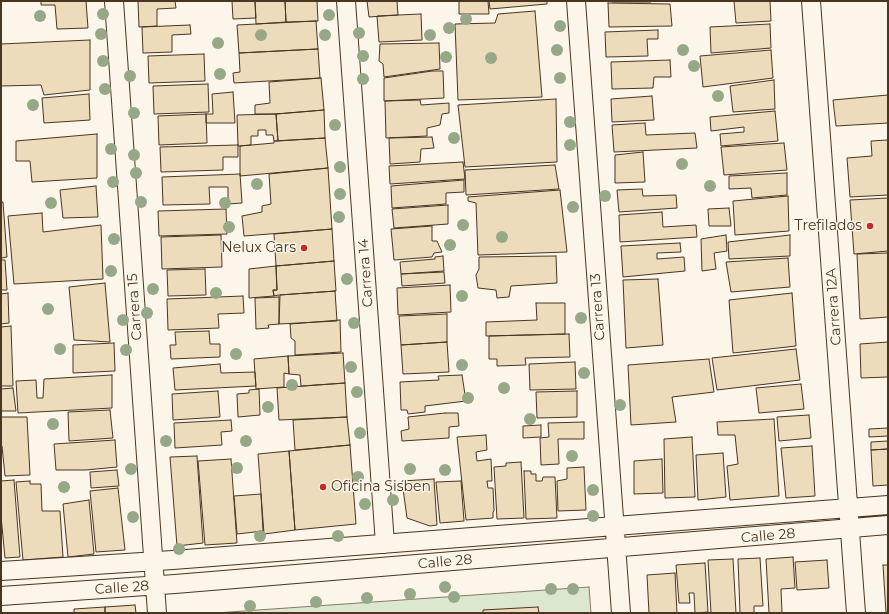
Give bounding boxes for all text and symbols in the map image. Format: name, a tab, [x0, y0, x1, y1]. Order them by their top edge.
place label: Trefilados	[795, 218, 862, 234]
marker: Trefilados	[865, 221, 875, 231]
street label: Carrera 14	[355, 238, 377, 308]
place label: Nelux Cars	[221, 240, 296, 256]
marker: Nelux Cars	[299, 243, 309, 253]
street label: Carrera 12A	[823, 268, 845, 346]
street label: Carrera 15	[124, 273, 146, 341]
street label: Carrera 13	[587, 273, 609, 341]
place label: Oficina Sisben	[331, 479, 431, 495]
marker: Oficina Sisben	[318, 482, 328, 492]
street label: Calle 28	[740, 525, 796, 547]
street label: Calle 28	[417, 551, 473, 573]
street label: Calle 28	[94, 578, 150, 598]

